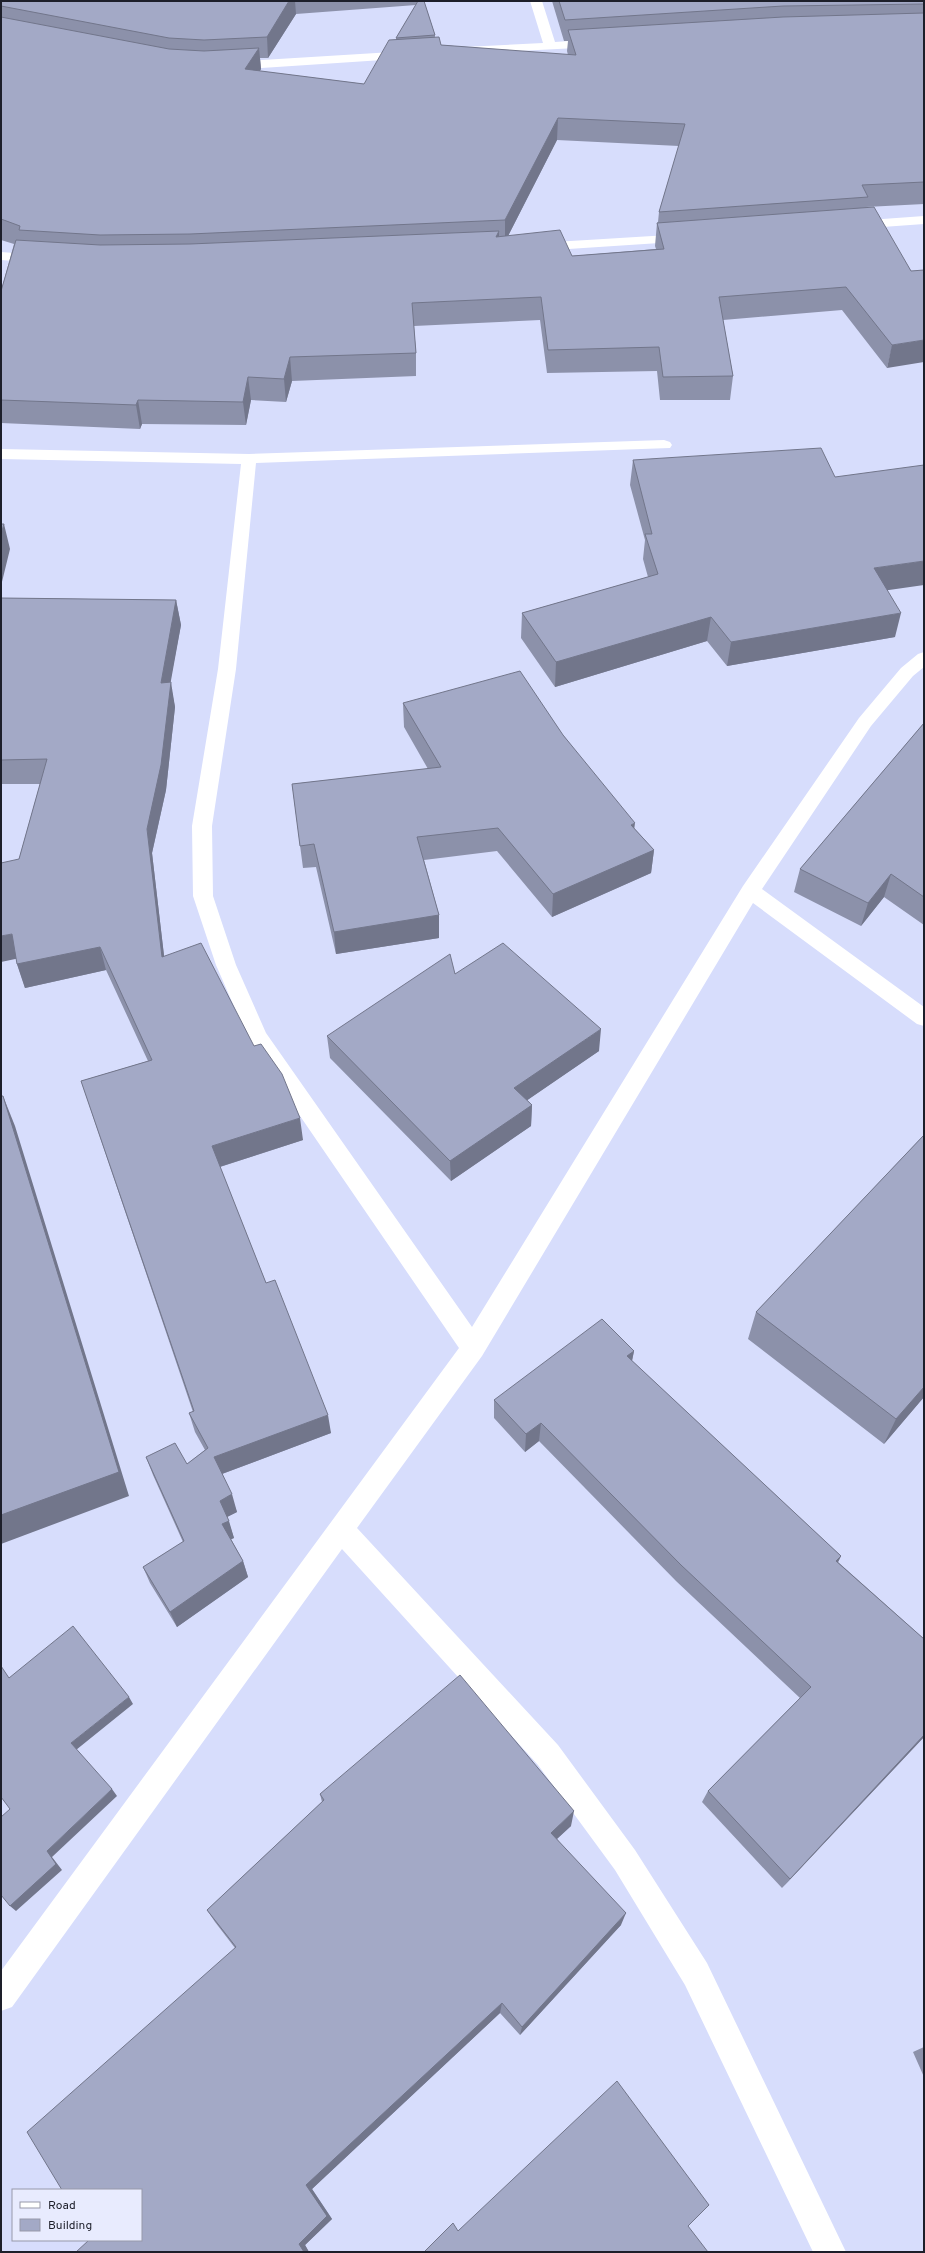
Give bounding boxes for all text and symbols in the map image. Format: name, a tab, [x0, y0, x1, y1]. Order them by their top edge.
legend	[12, 2189, 142, 2241]
text: Road	[48, 2198, 76, 2214]
text: Building	[48, 2218, 92, 2234]

